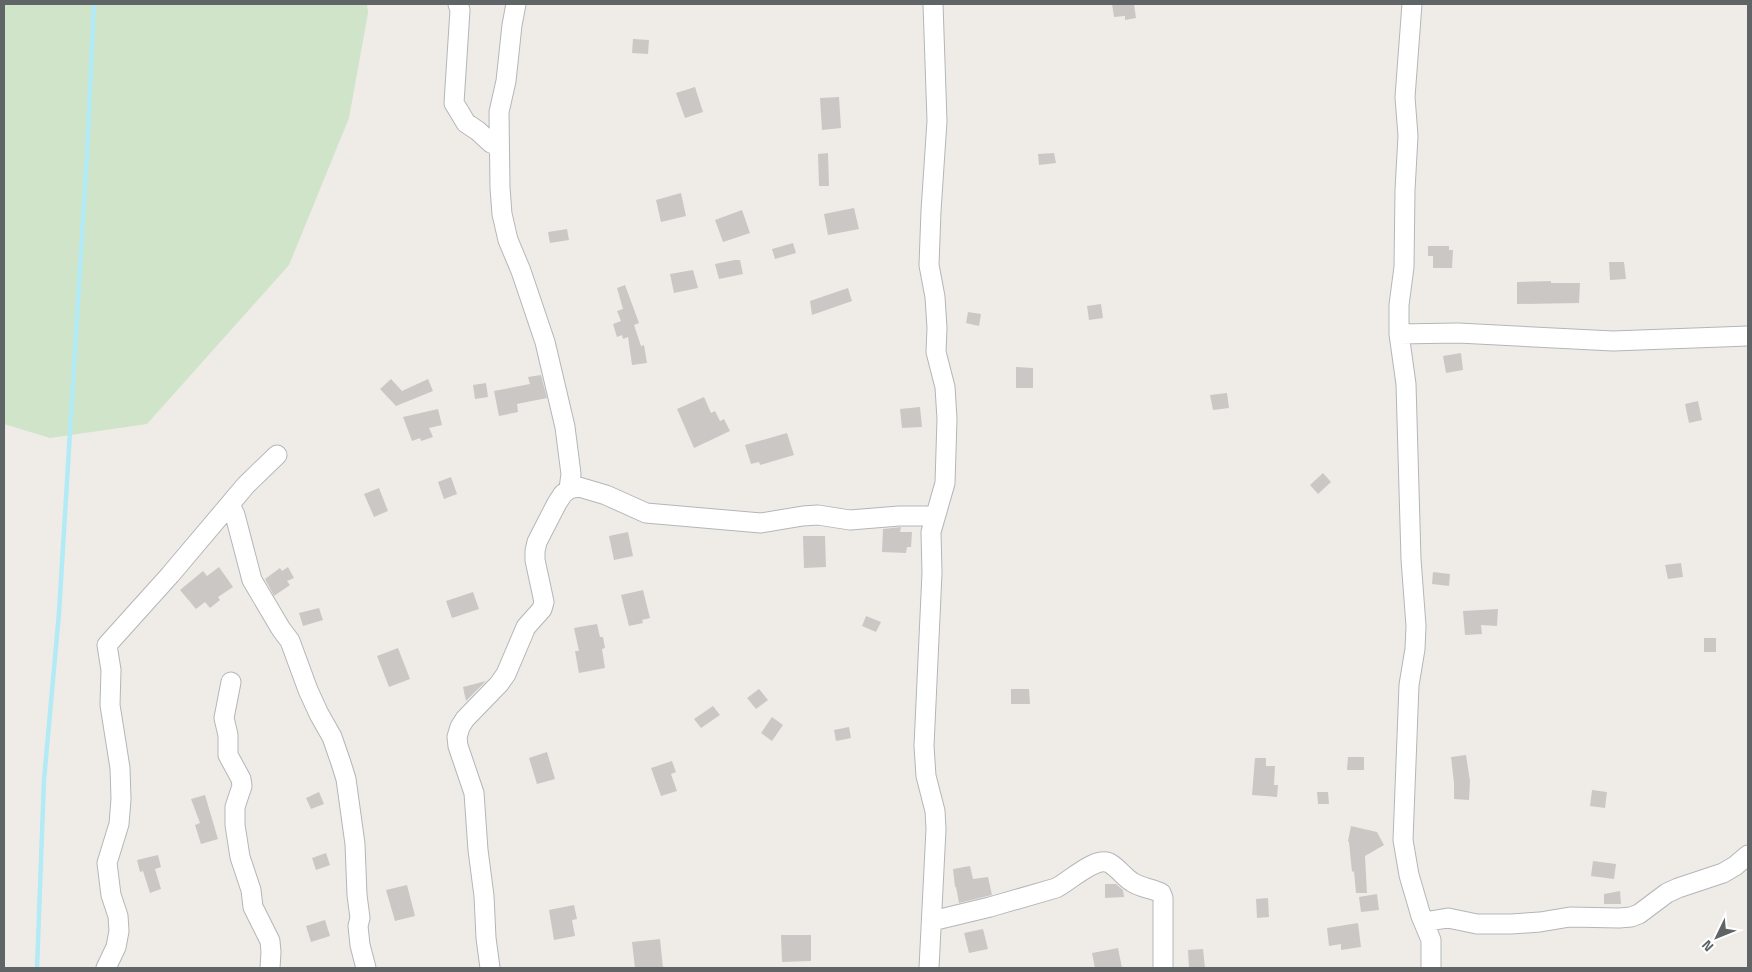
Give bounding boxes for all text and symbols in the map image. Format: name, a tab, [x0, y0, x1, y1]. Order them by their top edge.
north arrow	[1692, 912, 1742, 962]
text: N	[1696, 935, 1718, 957]

